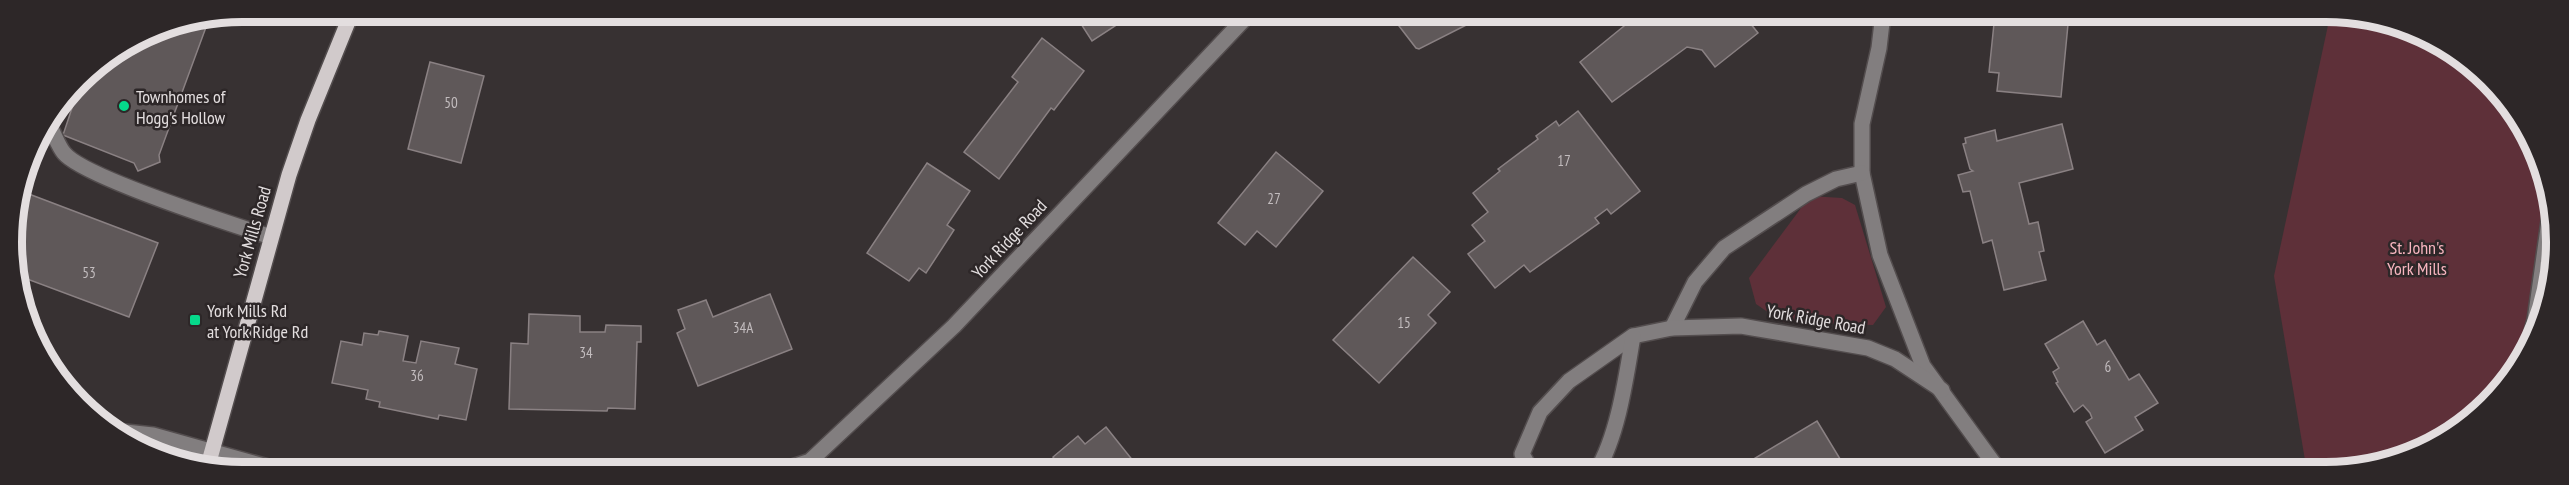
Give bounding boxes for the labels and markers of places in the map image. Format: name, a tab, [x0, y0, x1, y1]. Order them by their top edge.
place label: Townhomes of Hogg's Hollow	[136, 85, 227, 129]
marker: Townhomes of Hogg's Hollow	[117, 99, 131, 113]
place label: York Mills Rd at York Ridge Rd	[207, 299, 308, 343]
marker: York Mills Rd at York Ridge Rd	[188, 313, 202, 327]

